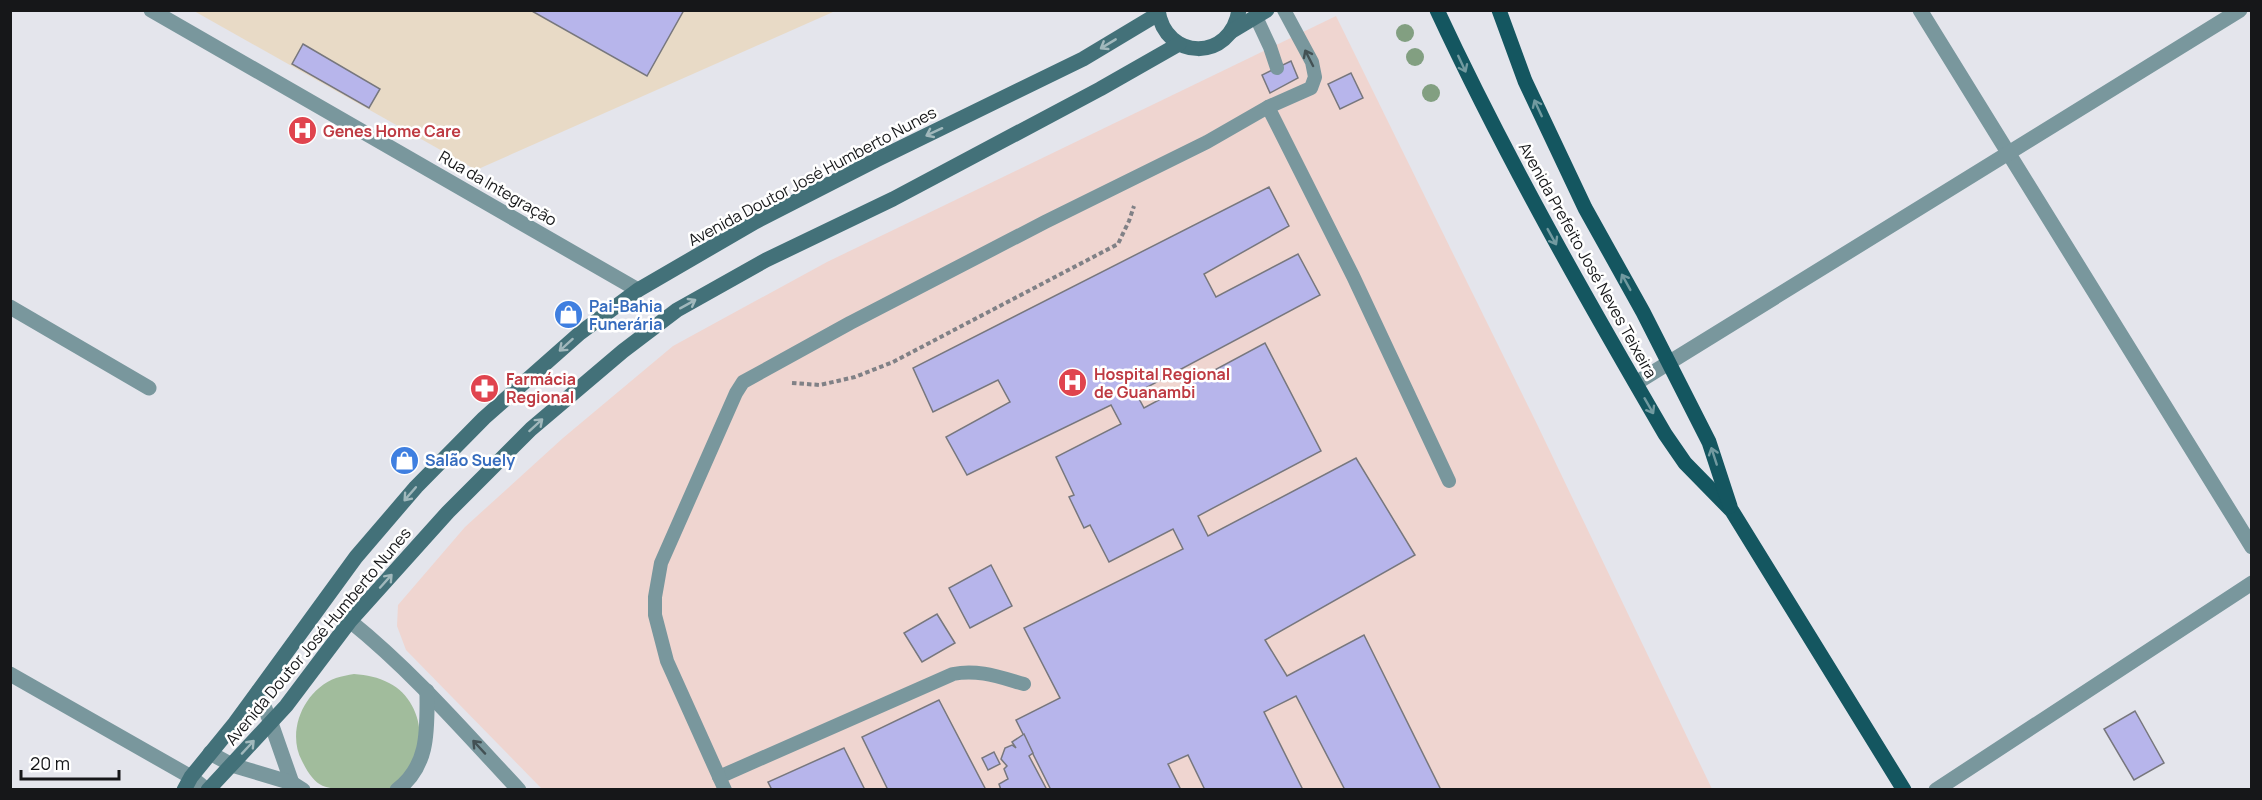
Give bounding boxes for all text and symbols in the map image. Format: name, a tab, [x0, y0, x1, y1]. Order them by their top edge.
one-way arrow	[1100, 39, 1117, 51]
one-way arrow	[1302, 50, 1314, 68]
one-way arrow	[1457, 54, 1468, 72]
one-way arrow	[1532, 99, 1543, 117]
street label: Avenida Doutor José Humberto Nunes	[684, 101, 940, 251]
hospital icon: Genes Home Care	[286, 115, 318, 147]
place label: Genes Home Care	[323, 120, 461, 142]
one-way arrow	[925, 126, 943, 138]
street label: Avenida Prefeito José Neves Teixeira	[1514, 138, 1662, 382]
street label: Rua da Integração	[435, 145, 561, 231]
one-way arrow	[1547, 227, 1558, 245]
one-way arrow	[1620, 274, 1632, 291]
place label: Pai-Bahia Funerária	[589, 295, 662, 335]
one-way arrow	[679, 298, 696, 310]
shop icon: Pai-Bahia Funerária	[552, 299, 584, 331]
one-way arrow	[559, 338, 574, 352]
place label: Hospital Regional de Guanambi	[1094, 363, 1230, 403]
hospital icon: Hospital Regional de Guanambi	[1057, 367, 1089, 399]
place label: Farmácia Regional	[506, 368, 576, 408]
pharmacy icon: Farmácia Regional	[469, 372, 501, 404]
one-way arrow	[1643, 397, 1655, 414]
one-way arrow	[528, 418, 543, 432]
shop icon: Salão Suely	[388, 444, 420, 476]
one-way arrow	[1707, 447, 1718, 466]
place label: Salão Suely	[425, 449, 515, 471]
one-way arrow	[404, 486, 417, 502]
street label: Avenida Doutor José Humberto Nunes	[220, 522, 416, 750]
one-way arrow	[379, 574, 393, 589]
one-way arrow	[472, 739, 486, 754]
one-way arrow	[241, 740, 255, 755]
scale bar	[21, 743, 118, 781]
text: 20 m	[30, 751, 70, 775]

